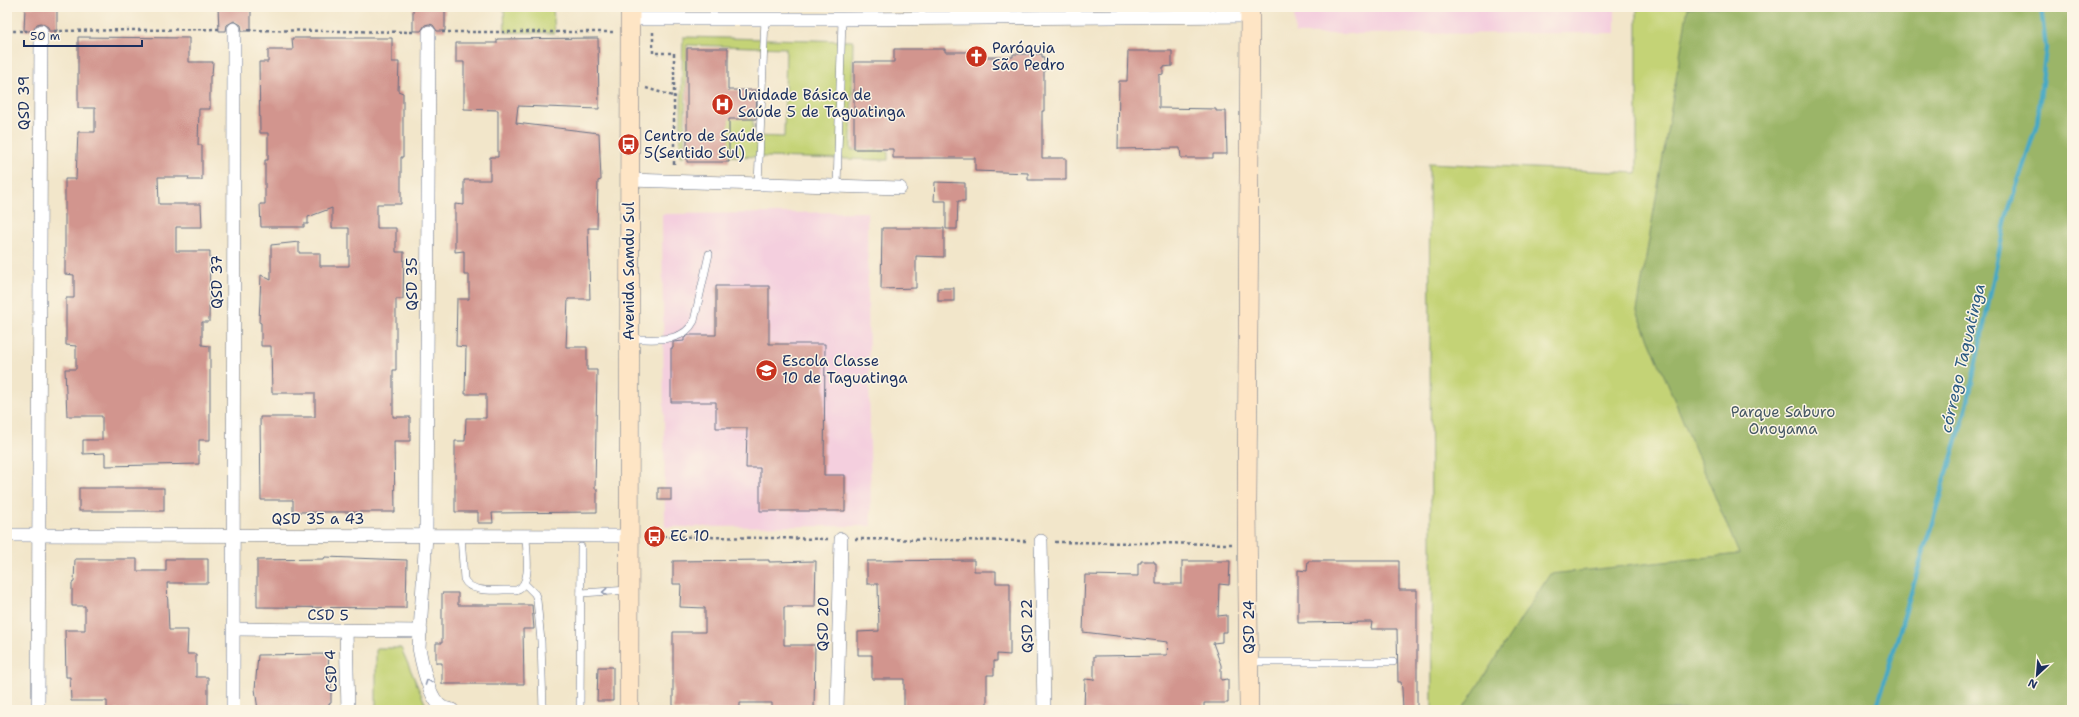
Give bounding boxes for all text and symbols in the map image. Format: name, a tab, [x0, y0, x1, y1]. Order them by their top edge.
scale bar	[24, 22, 142, 48]
text: 50 m	[30, 28, 60, 44]
place label: Paróquia São Pedro	[992, 38, 1065, 75]
church icon: Paróquia São Pedro	[964, 44, 990, 70]
street label: QSD 39	[14, 76, 34, 130]
place label: Unidade Básica de Saúde 5 de Taguatinga	[738, 85, 906, 122]
hospital icon: Unidade Básica de Saúde 5 de Taguatinga	[710, 91, 736, 117]
place label: Centro de Saúde 5(Sentido Sul)	[644, 126, 764, 163]
bus stop icon: Centro de Saúde 5(Sentido Sul)	[616, 132, 642, 158]
street label: Avenida Samdu Sul	[619, 201, 639, 340]
street label: QSD 37	[207, 255, 227, 309]
street label: QSD 35	[402, 257, 422, 311]
water label: córrego Taguatinga	[1935, 281, 1990, 435]
place label: Escola Classe 10 de Taguatinga	[782, 351, 908, 388]
school or university icon: Escola Classe 10 de Taguatinga	[753, 357, 779, 383]
park label: Parque Saburo Onoyama	[1731, 402, 1835, 439]
street label: QSD 35 a 43	[272, 509, 364, 529]
bus stop icon: EC 10	[642, 523, 668, 549]
place label: EC 10	[670, 526, 710, 546]
one-way arrow	[602, 587, 608, 596]
street label: QSD 20	[813, 596, 833, 652]
street label: QSD 22	[1017, 599, 1037, 653]
street label: QSD 24	[1239, 600, 1259, 654]
street label: CSD 5	[307, 605, 349, 625]
street label: CSD 4	[320, 649, 342, 693]
north arrow	[2017, 655, 2057, 695]
text: N	[2025, 675, 2040, 692]
one-way arrow	[425, 679, 433, 686]

